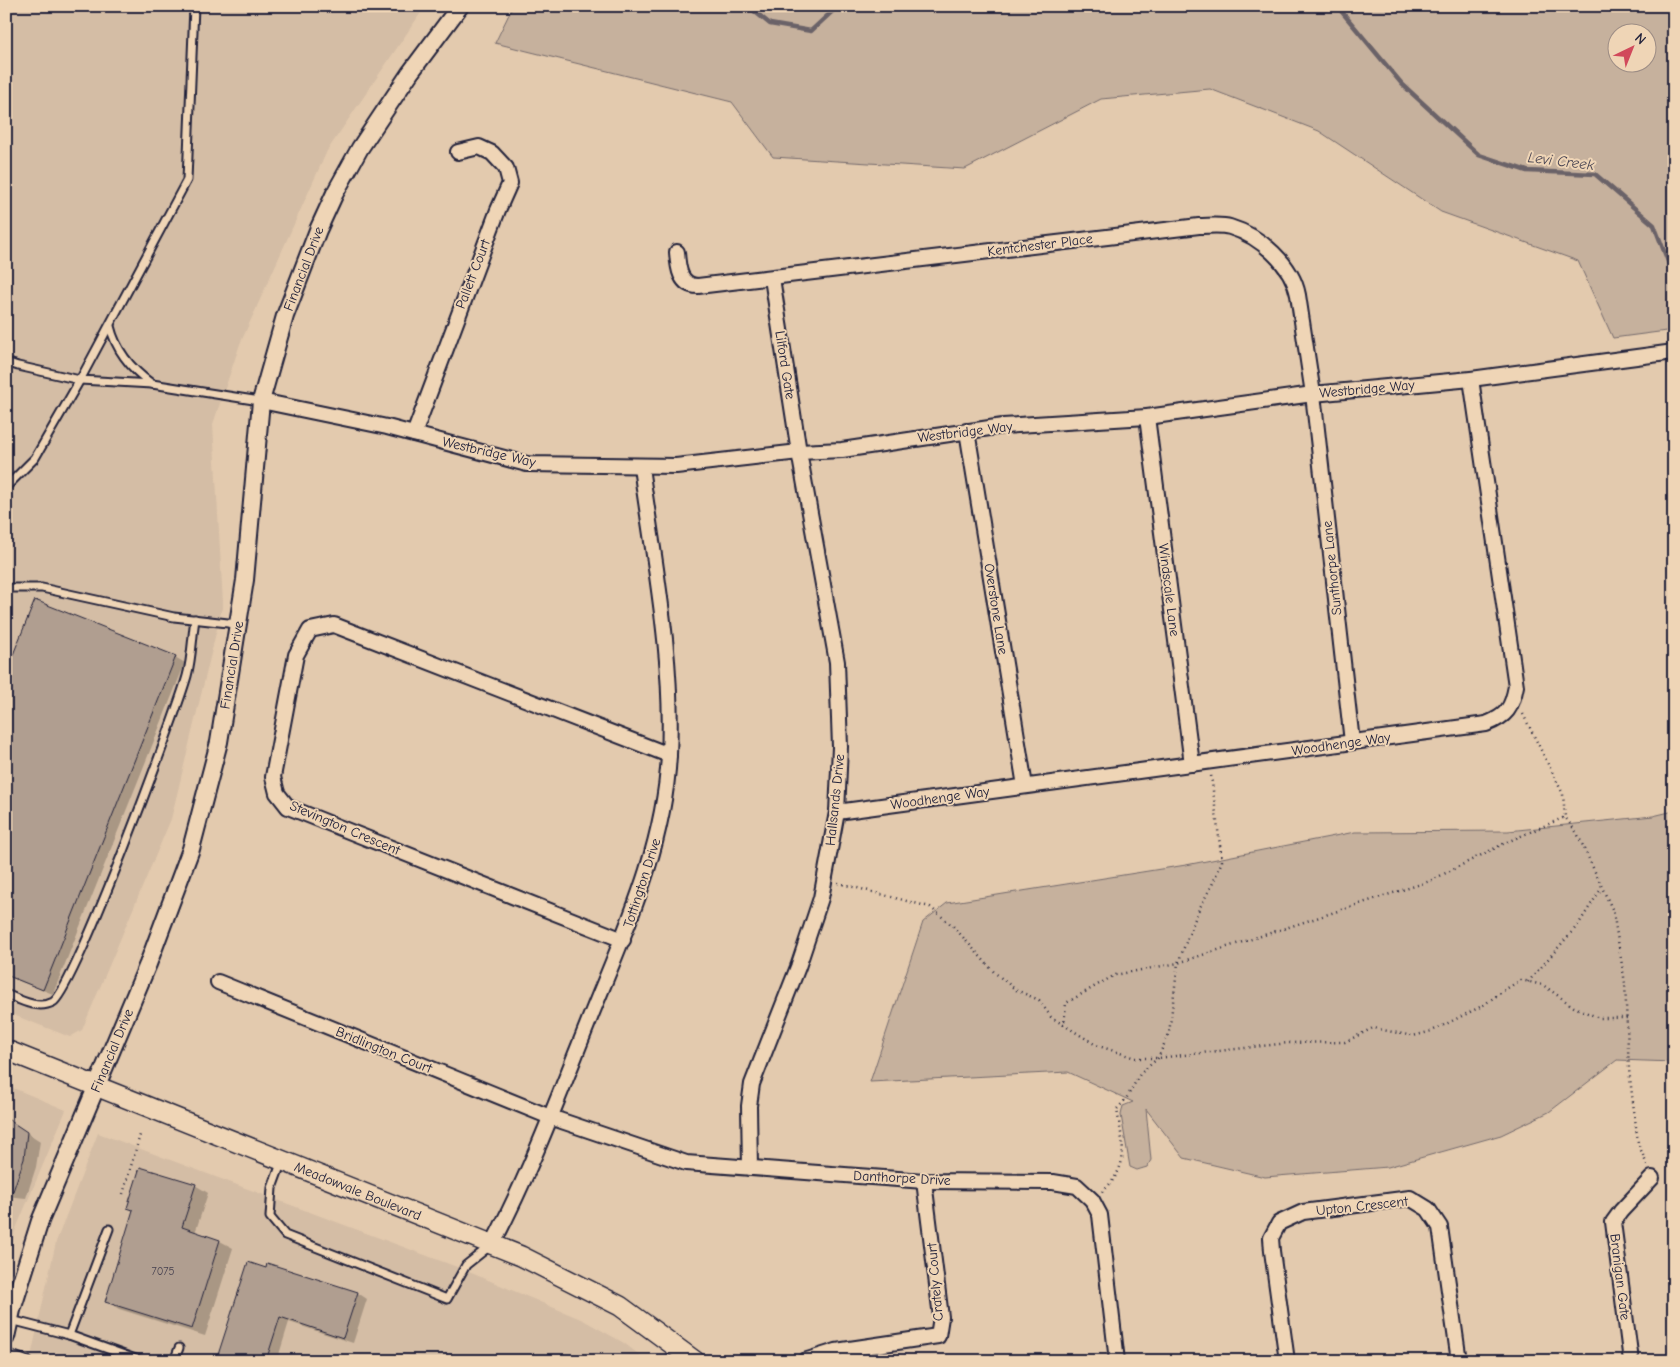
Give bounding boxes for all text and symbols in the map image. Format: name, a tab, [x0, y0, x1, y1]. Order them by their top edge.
north arrow	[1608, 22, 1658, 72]
text: N	[1631, 30, 1650, 48]
water label: Levi Creek	[1527, 148, 1596, 174]
street label: Financial Drive	[279, 224, 327, 313]
street label: Kentchester Place	[986, 230, 1094, 260]
street label: Pallett Court	[452, 236, 494, 311]
street label: Lilford Gate	[771, 329, 799, 401]
street label: Westbridge Way	[1319, 376, 1416, 402]
street label: Westbridge Way	[917, 418, 1014, 446]
street label: Westbridge Way	[441, 433, 538, 471]
street label: Sunthorpe Lane	[1319, 520, 1345, 616]
street label: Windscale Lane	[1155, 542, 1183, 638]
street label: Overstone Lane	[980, 562, 1012, 656]
street label: Financial Drive	[216, 620, 247, 710]
street label: Woodhenge Way	[1290, 729, 1392, 759]
street label: Hallsands Drive	[822, 753, 848, 847]
street label: Woodhenge Way	[889, 783, 991, 813]
street label: Stevington Crescent	[287, 797, 404, 859]
street label: Tottington Drive	[620, 836, 664, 930]
street label: Financial Drive	[87, 1006, 137, 1095]
street label: Bridlington Court	[333, 1023, 436, 1077]
street label: Meadowvale Boulevard	[292, 1158, 424, 1224]
street label: Danthorpe Drive	[853, 1167, 951, 1189]
street label: Upton Crescent	[1315, 1193, 1410, 1219]
street label: Branigan Gate	[1606, 1233, 1634, 1321]
street label: Crately Court	[923, 1241, 947, 1322]
house number: 7075	[151, 1265, 175, 1278]

